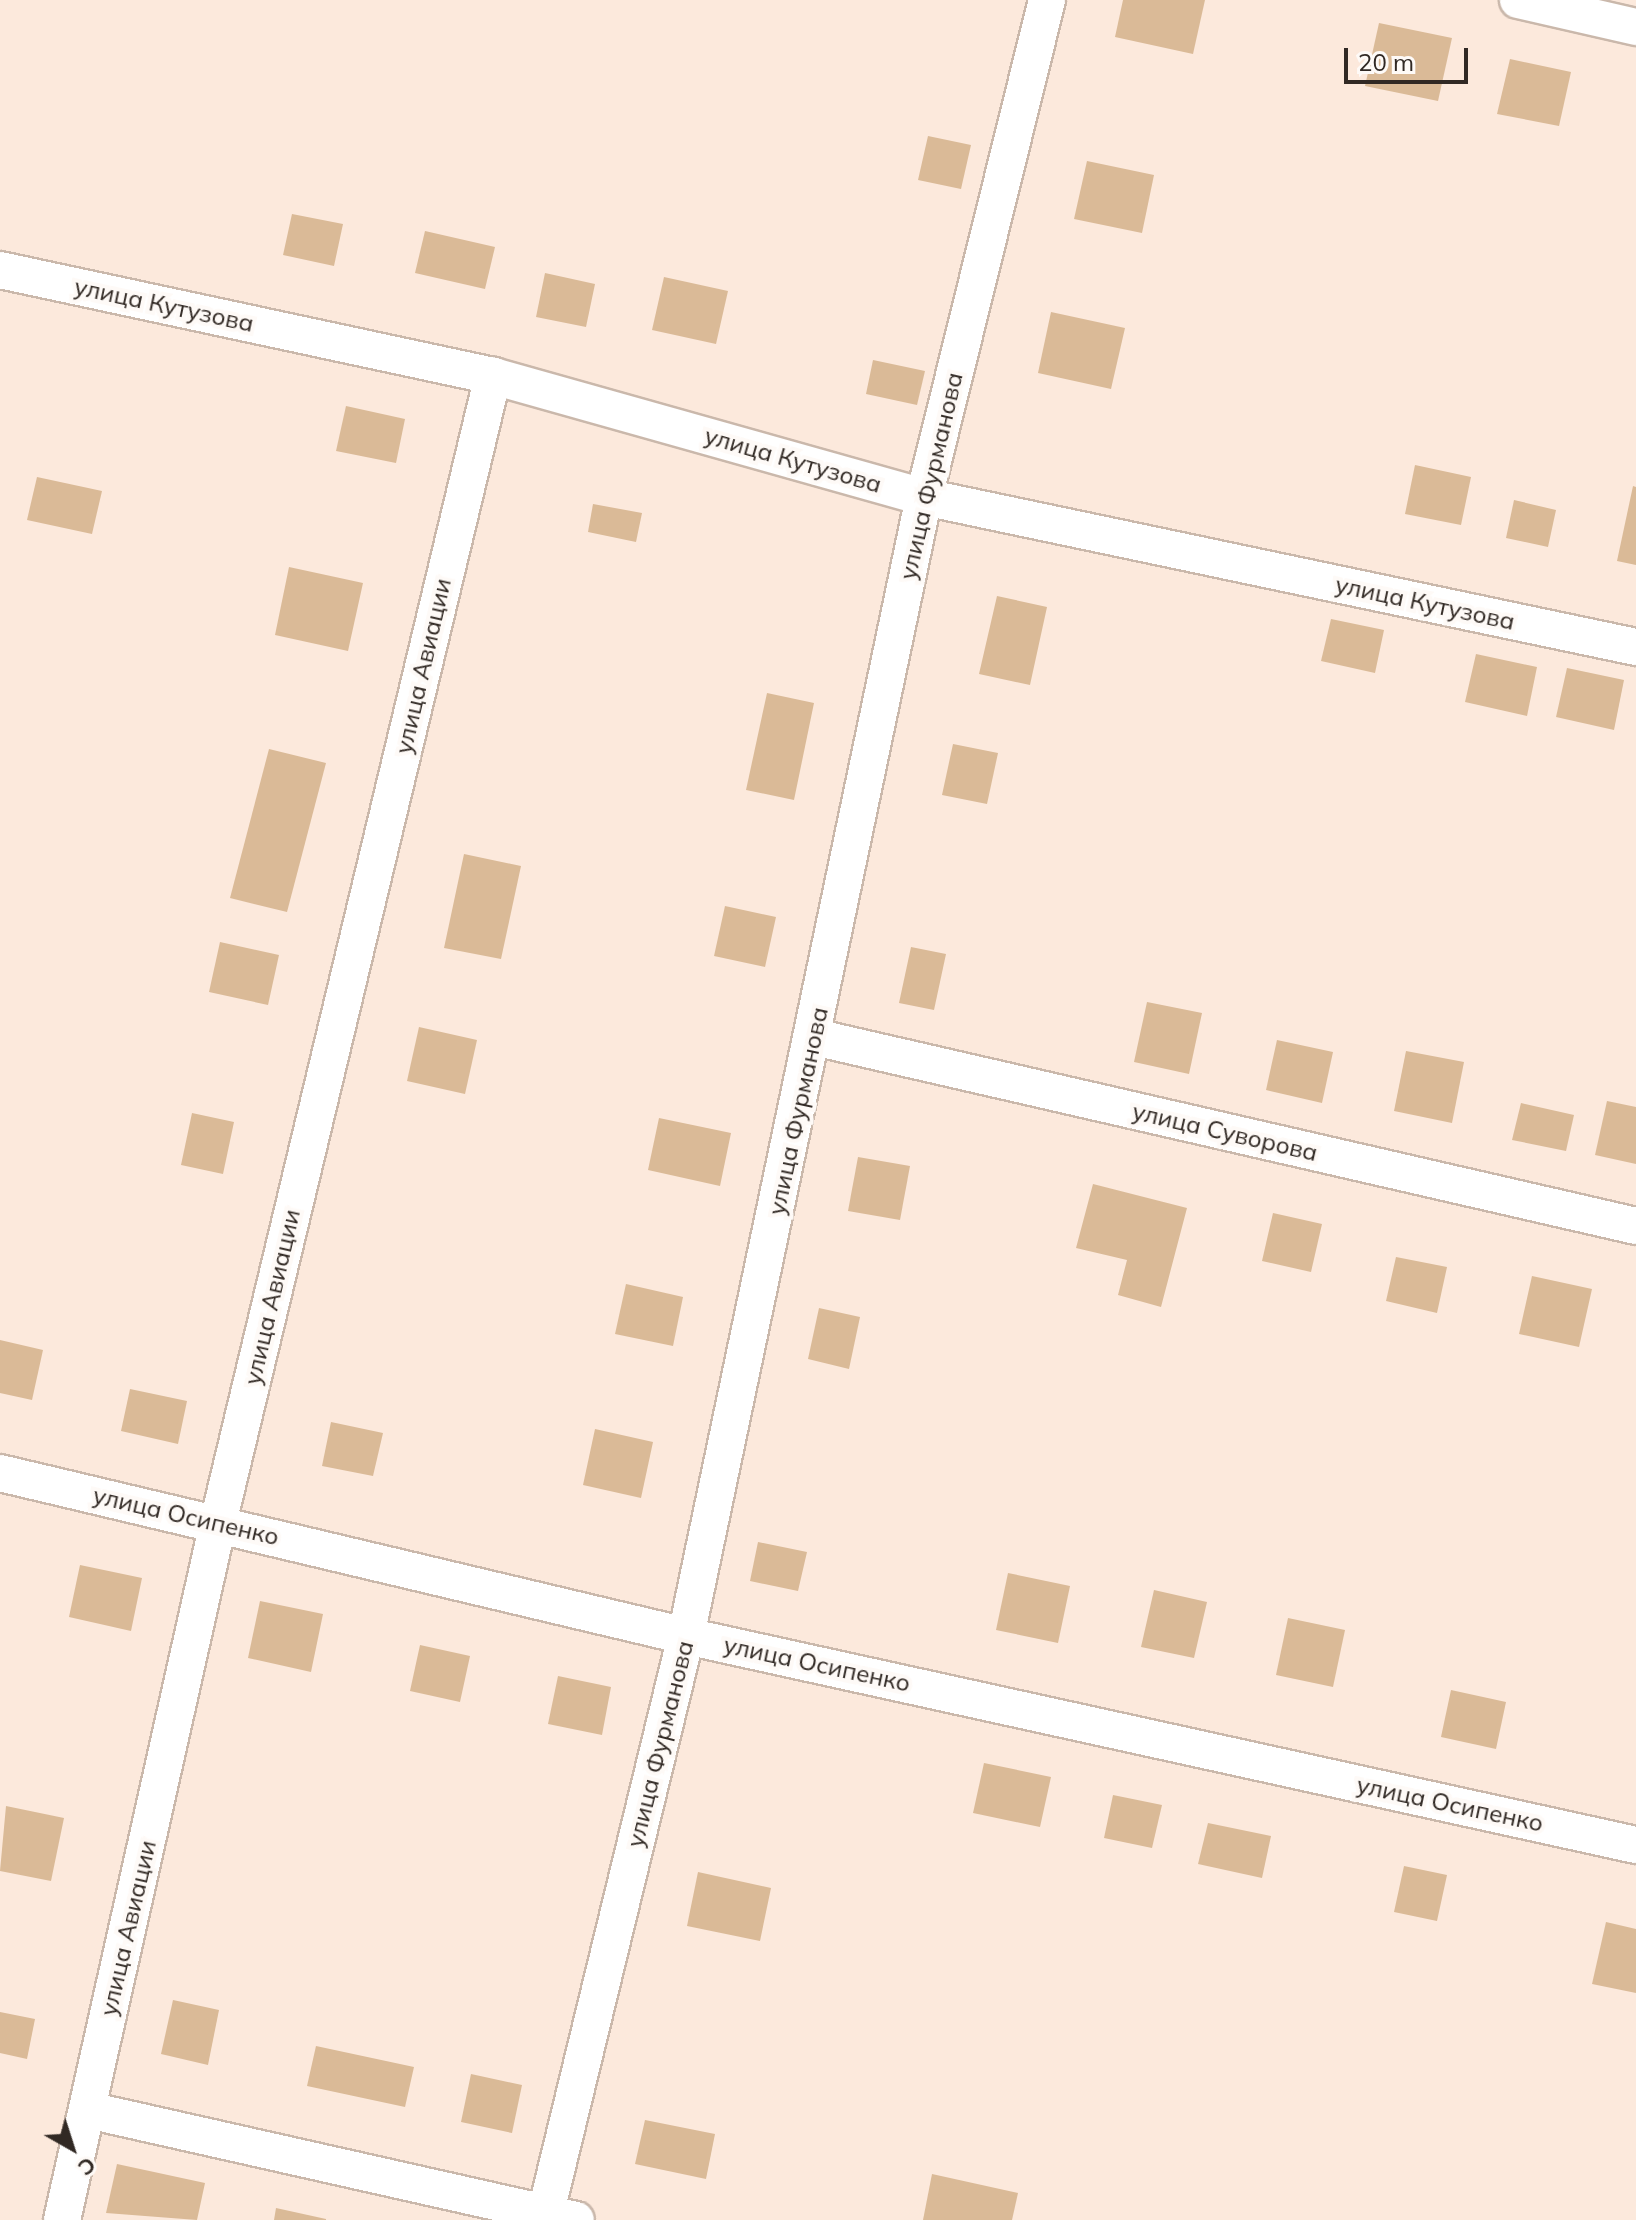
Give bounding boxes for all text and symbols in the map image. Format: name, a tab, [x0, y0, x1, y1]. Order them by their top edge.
scale bar	[1348, 32, 1472, 82]
text: 20 m	[1358, 47, 1414, 77]
street label: улица Кутузова	[72, 272, 256, 338]
street label: улица Фурманова	[893, 370, 969, 582]
street label: улица Кутузова	[701, 421, 885, 499]
street label: улица Кутузова	[1333, 570, 1517, 636]
street label: улица Авиации	[389, 575, 457, 757]
street label: улица Фурманова	[762, 1004, 834, 1218]
street label: улица Суворова	[1130, 1097, 1320, 1167]
street label: улица Авиации	[238, 1206, 306, 1388]
street label: улица Осипенко	[90, 1481, 282, 1551]
street label: улица Осипенко	[721, 1630, 913, 1698]
street label: улица Фурманова	[620, 1638, 700, 1850]
street label: улица Осипенко	[1354, 1770, 1546, 1838]
street label: улица Авиации	[94, 1837, 162, 2019]
north arrow	[32, 2108, 112, 2188]
text: С	[72, 2151, 102, 2182]

